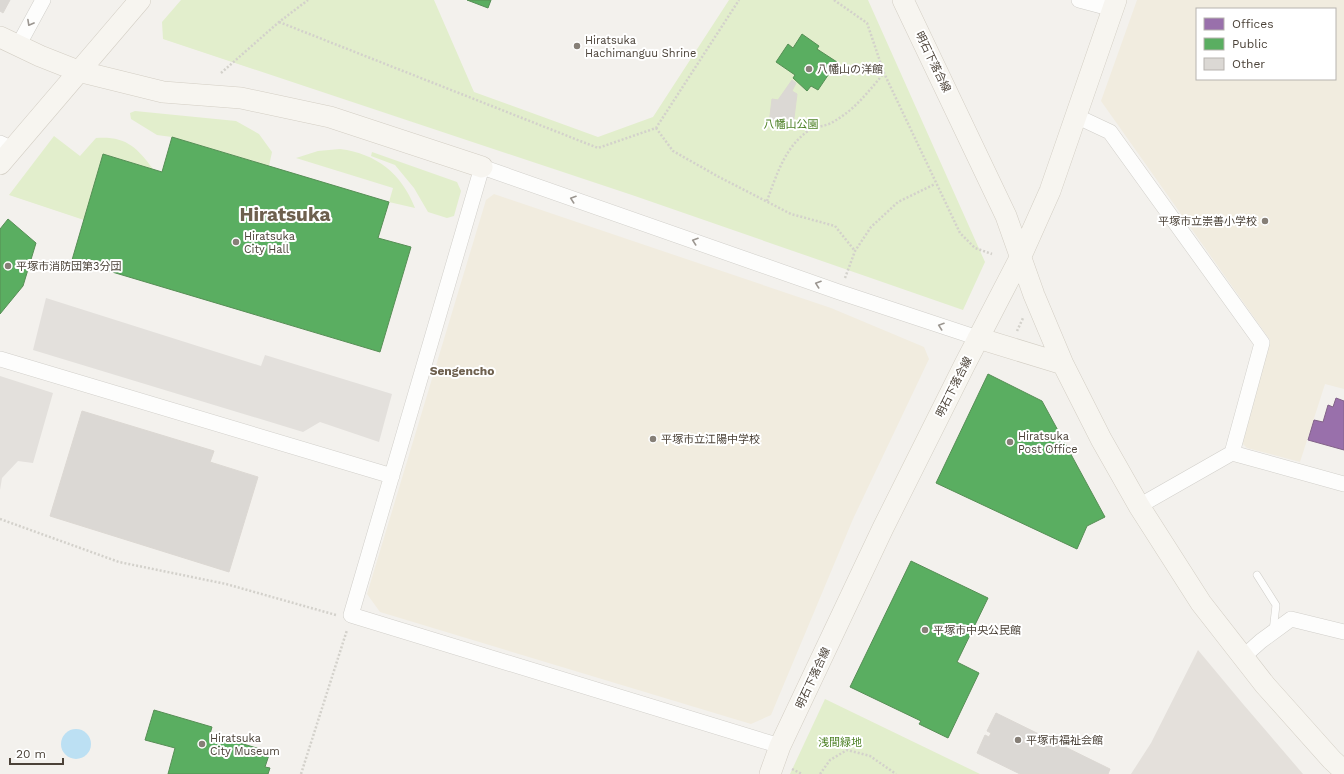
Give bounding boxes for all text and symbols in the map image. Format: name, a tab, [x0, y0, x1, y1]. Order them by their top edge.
legend	[1196, 8, 1336, 80]
text: Offices	[1232, 17, 1274, 31]
one-way arrow	[28, 19, 35, 26]
street label: 明石下落合線	[913, 29, 953, 95]
place label: Hiratsuka Hachimanguu Shrine	[585, 34, 696, 60]
text: Public	[1232, 37, 1268, 51]
marker: Hiratsuka Hachimanguu Shrine	[572, 41, 582, 51]
text: Other	[1232, 57, 1265, 71]
place label: 八幡山の洋館	[817, 63, 883, 76]
marker: 八幡山の洋館	[804, 64, 814, 74]
park label: 八幡山公園	[764, 118, 819, 131]
one-way arrow	[569, 195, 576, 203]
district label: Hiratsuka	[239, 203, 331, 226]
place label: 平塚市立崇善小学校	[1158, 215, 1257, 228]
marker: 平塚市立崇善小学校	[1260, 216, 1270, 226]
place label: Hiratsuka City Hall	[244, 230, 295, 256]
marker: Hiratsuka City Hall	[231, 237, 241, 247]
one-way arrow	[692, 238, 699, 246]
place label: 平塚市消防団第3分団	[16, 260, 121, 273]
marker: 平塚市消防団第3分団	[3, 261, 13, 271]
one-way arrow	[815, 280, 822, 289]
one-way arrow	[938, 322, 945, 330]
street label: 明石下落合線	[933, 355, 975, 419]
district label: Sengencho	[430, 364, 494, 378]
place label: Hiratsuka Post Office	[1018, 430, 1078, 456]
place label: 平塚市立江陽中学校	[661, 433, 760, 446]
marker: 平塚市立江陽中学校	[648, 434, 658, 444]
marker: Hiratsuka Post Office	[1005, 437, 1015, 447]
place label: 平塚市中央公民館	[933, 624, 1021, 637]
marker: 平塚市中央公民館	[920, 625, 930, 635]
street label: 明石下落合線	[793, 645, 833, 711]
place label: Hiratsuka City Museum	[210, 732, 280, 758]
place label: 平塚市福祉会館	[1026, 734, 1103, 747]
marker: 平塚市福祉会館	[1013, 735, 1023, 745]
park label: 浅間緑地	[818, 736, 862, 749]
marker: Hiratsuka City Museum	[197, 739, 207, 749]
scale bar	[10, 740, 63, 766]
text: 20 m	[16, 747, 46, 761]

